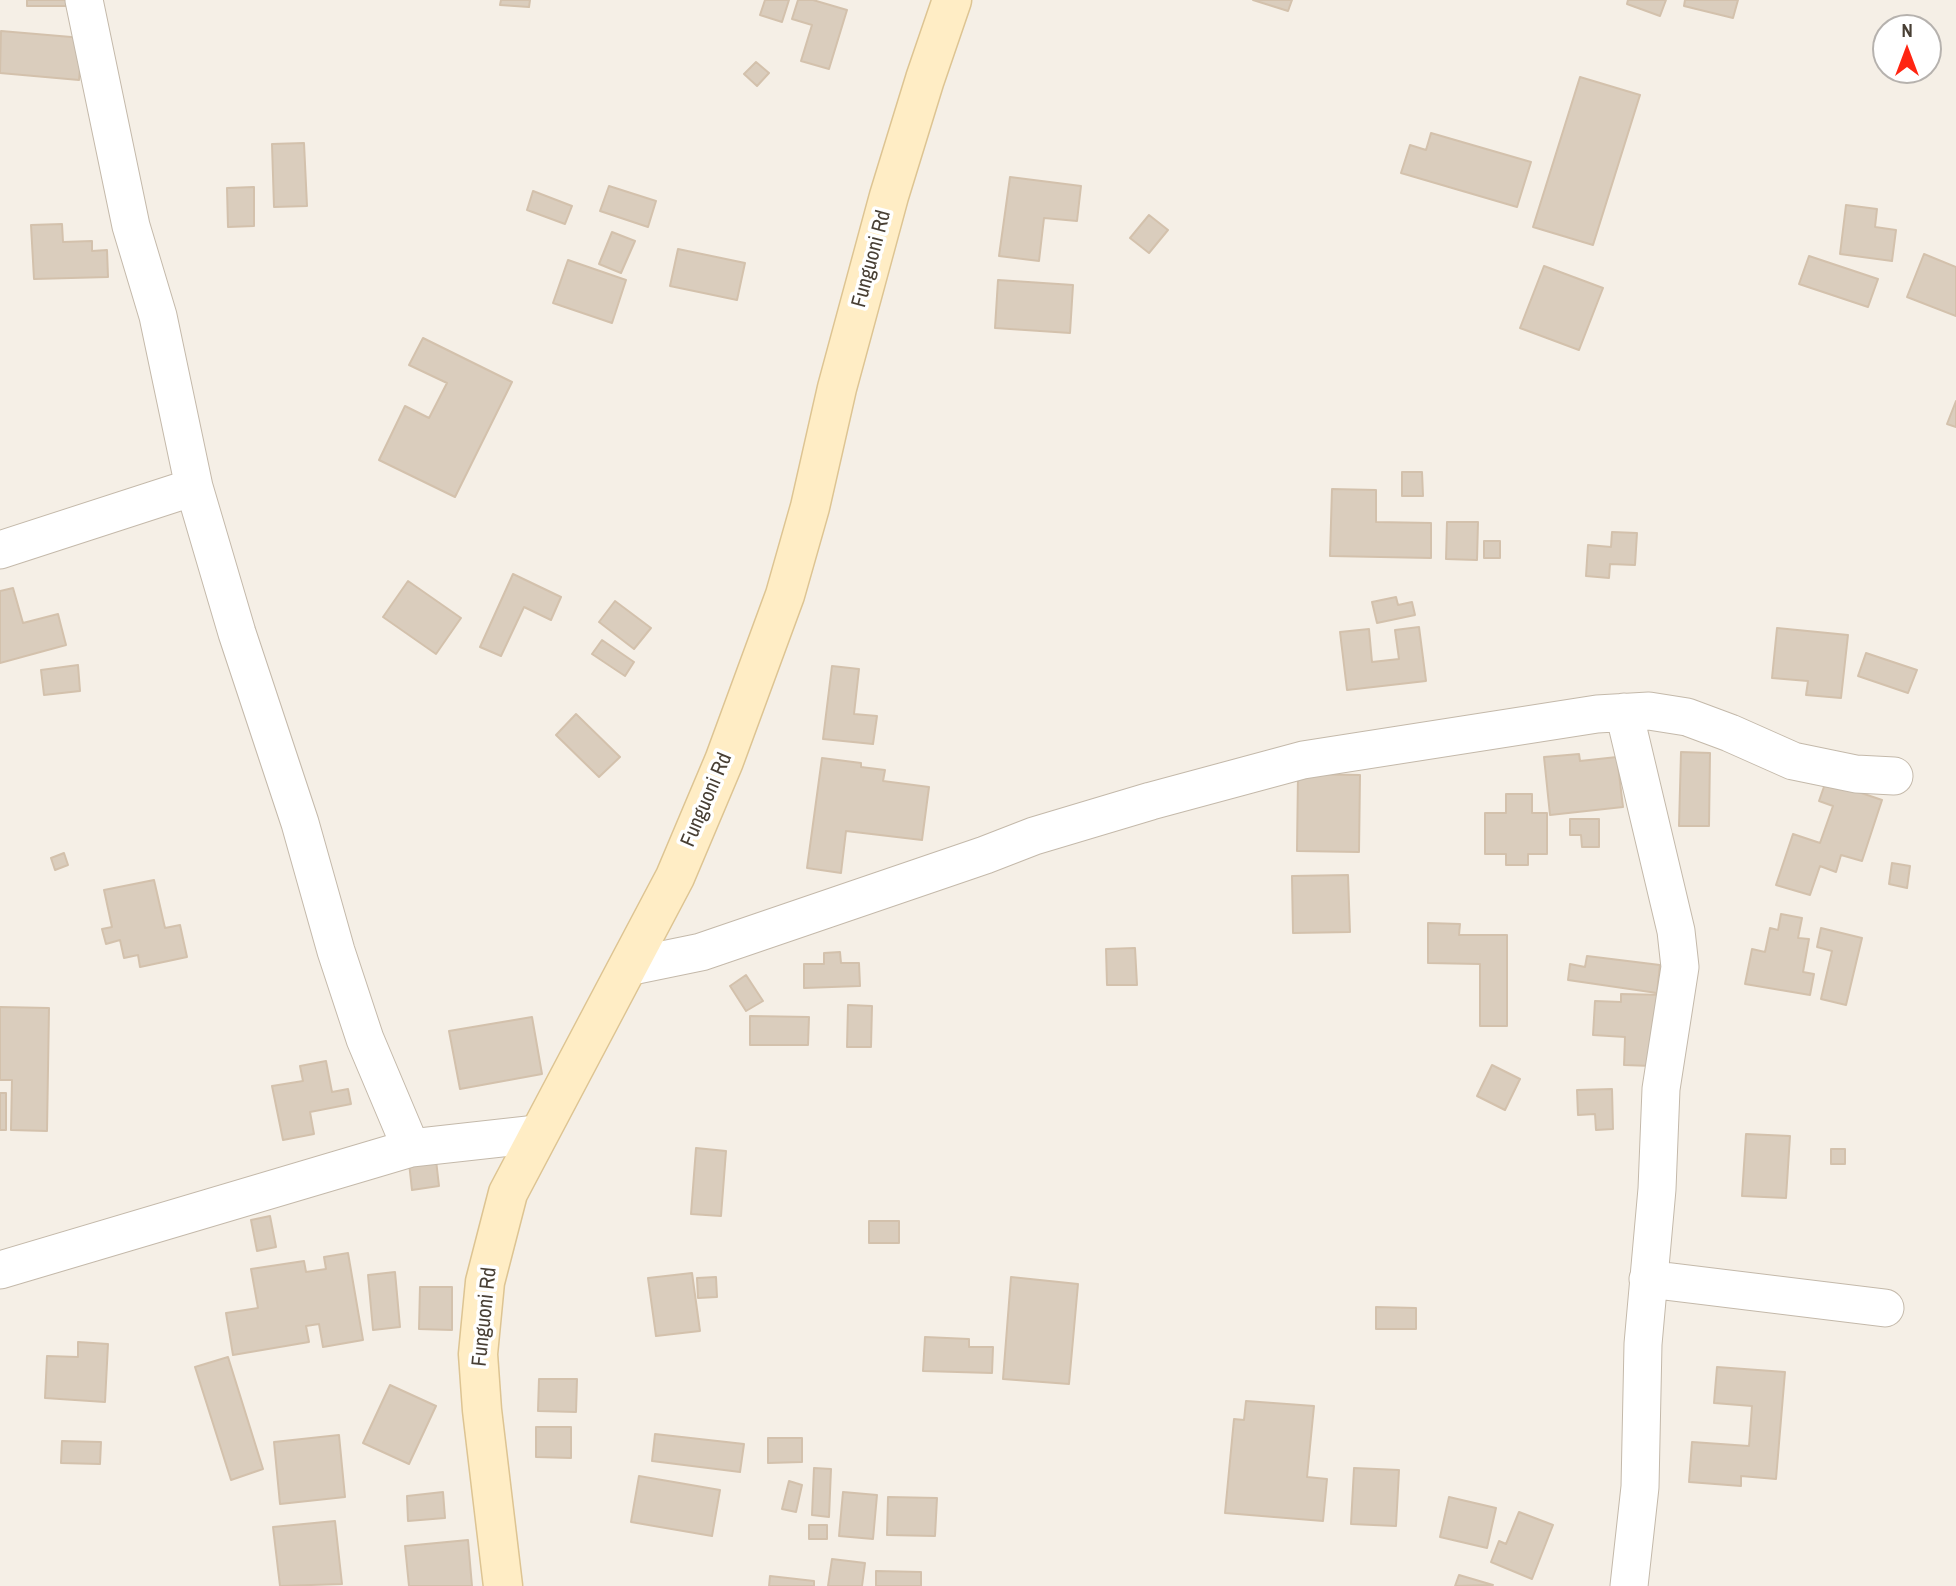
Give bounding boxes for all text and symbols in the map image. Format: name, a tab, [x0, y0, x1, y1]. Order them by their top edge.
north arrow	[1872, 14, 1942, 84]
text: N	[1901, 17, 1913, 43]
street label: Funguoni Rd	[847, 208, 897, 310]
street label: Funguoni Rd	[676, 749, 738, 851]
street label: Funguoni Rd	[467, 1266, 503, 1368]

